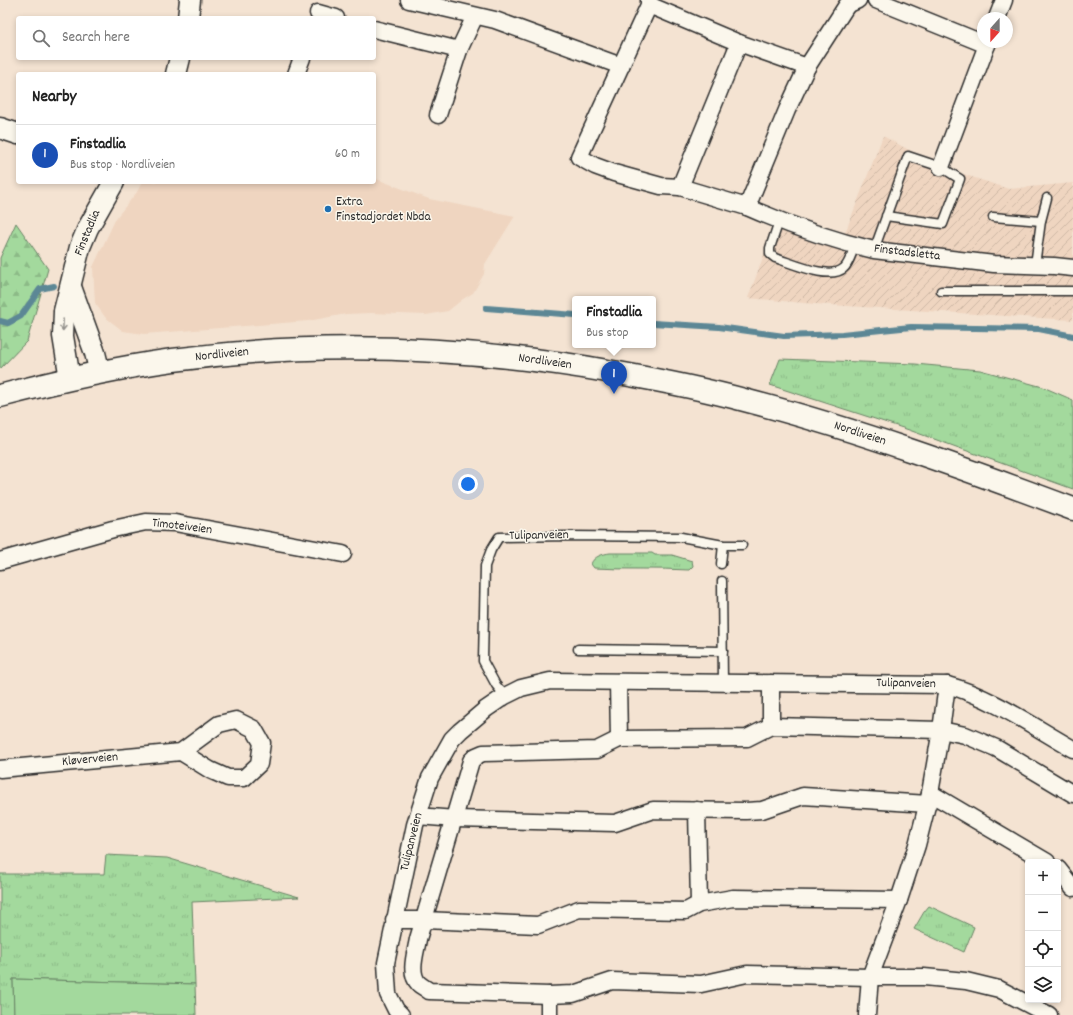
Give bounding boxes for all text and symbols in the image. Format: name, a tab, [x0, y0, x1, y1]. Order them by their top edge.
north arrow	[977, 12, 1013, 48]
search box	[16, 16, 376, 60]
icon: search	[30, 27, 52, 49]
text: Search here	[62, 27, 130, 49]
text: Nearby	[32, 86, 76, 110]
text: Finstadlia	[70, 134, 126, 156]
text: 1	[44, 145, 46, 164]
text: 60 m	[335, 145, 360, 164]
text: Bus stop · Nordliveien	[70, 156, 175, 175]
place label: Extra Finstadjordet Nbda	[336, 193, 431, 227]
marker: Extra Finstadjordet Nbda	[323, 204, 333, 214]
street label: Finstadlia	[70, 206, 107, 259]
street label: Finstadsletta	[873, 240, 942, 267]
popup	[572, 296, 656, 348]
text: Finstadlia	[586, 302, 642, 324]
one-way arrow	[59, 318, 67, 331]
text: Bus stop	[586, 324, 628, 343]
street label: Nordliveien	[194, 343, 250, 367]
street label: Nordliveien	[517, 349, 573, 375]
pin: 1	[601, 361, 627, 394]
street label: Nordliveien	[831, 417, 889, 451]
your location	[458, 474, 478, 494]
street label: Timoteiveien	[151, 514, 213, 540]
street label: Tulipanveien	[509, 526, 569, 546]
street label: Tulipanveien	[876, 674, 936, 694]
street label: Kløverveien	[61, 748, 119, 772]
street label: Tulipanveien	[396, 811, 428, 873]
map controls	[1025, 859, 1061, 1003]
button: +	[1025, 859, 1061, 895]
button: −	[1025, 895, 1061, 931]
button: locate	[1025, 931, 1061, 967]
button: layers	[1025, 967, 1061, 1003]

